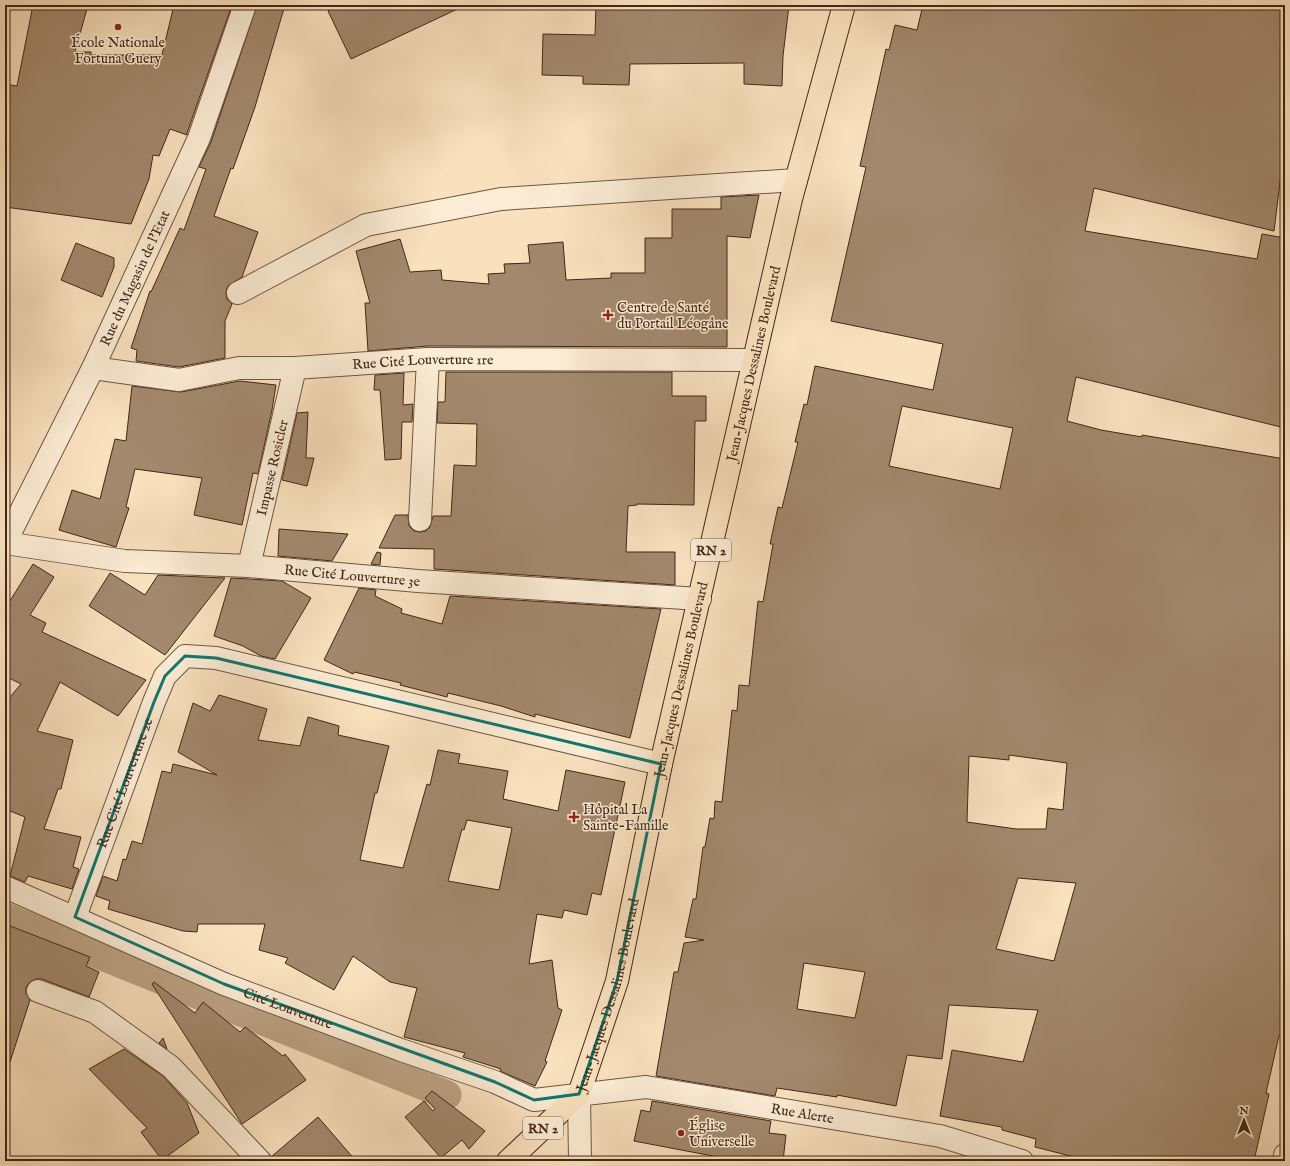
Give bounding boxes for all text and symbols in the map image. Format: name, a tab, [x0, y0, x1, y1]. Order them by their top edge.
marker: École Nationale Fortuna Guery	[113, 22, 123, 32]
place label: École Nationale Fortuna Guery	[71, 33, 166, 68]
street label: Rue du Magasin de l'Etat	[96, 208, 174, 349]
street label: Jean-Jacques Dessalines Boulevard	[722, 264, 785, 465]
place label: Centre de Santé du Portail Léogâne	[617, 299, 729, 333]
marker: Centre de Santé du Portail Léogâne	[602, 309, 614, 321]
street label: Rue Cité Louverture 1re	[352, 351, 494, 374]
street label: Impasse Rosicler	[253, 418, 293, 518]
road number: RN 2	[691, 539, 731, 561]
street label: Rue Cité Louverture 3e	[283, 561, 421, 591]
street label: Jean-Jacques Dessalines Boulevard	[650, 580, 713, 781]
street label: Rue Cité Louverture 2e	[93, 715, 158, 851]
place label: Hôpital La Sainte-Famille	[583, 801, 669, 835]
marker: Hôpital La Sainte-Famille	[568, 811, 580, 823]
street label: Jean-Jacques Dessalines Boulevard	[572, 896, 644, 1096]
street label: Cité Louverture	[241, 984, 336, 1034]
street label: Rue Alerte	[769, 1100, 836, 1128]
north arrow	[1224, 1100, 1264, 1140]
text: N	[1238, 1104, 1249, 1118]
place label: Église Universelle	[689, 1116, 755, 1151]
road number: RN 2	[523, 1117, 563, 1139]
marker: Église Universelle	[676, 1128, 686, 1138]

